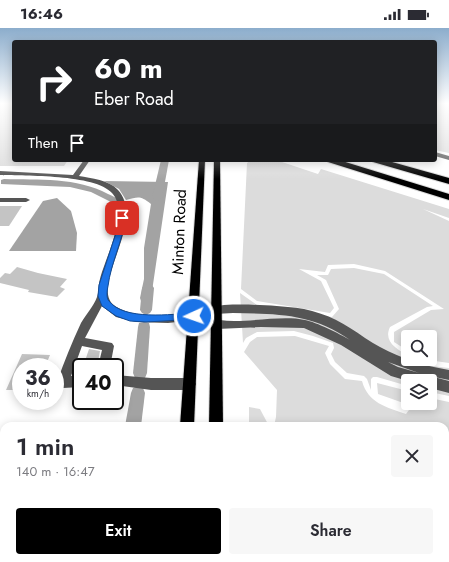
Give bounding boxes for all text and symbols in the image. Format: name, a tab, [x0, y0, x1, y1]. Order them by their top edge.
text: 16:46	[20, 3, 63, 25]
text: 60 m	[94, 48, 163, 89]
icon: right	[28, 56, 80, 108]
text: Eber Road	[94, 86, 174, 112]
text: Then	[28, 132, 58, 154]
icon: arrive	[66, 132, 88, 154]
street label: Minton Road	[166, 189, 192, 275]
pin	[105, 201, 139, 235]
icon: arrive	[111, 207, 133, 229]
position arrow	[173, 295, 215, 337]
map controls	[401, 330, 437, 410]
button: search	[401, 330, 437, 366]
speed limit sign: 40	[72, 358, 124, 410]
text: 36	[25, 364, 51, 393]
button: layers	[401, 374, 437, 410]
text: km/h	[27, 386, 49, 401]
text: 1 min	[16, 429, 74, 464]
button: close	[391, 435, 433, 477]
text: 140 m · 16:47	[16, 462, 95, 481]
button: Exit	[16, 508, 221, 554]
button: Share	[229, 508, 433, 554]

